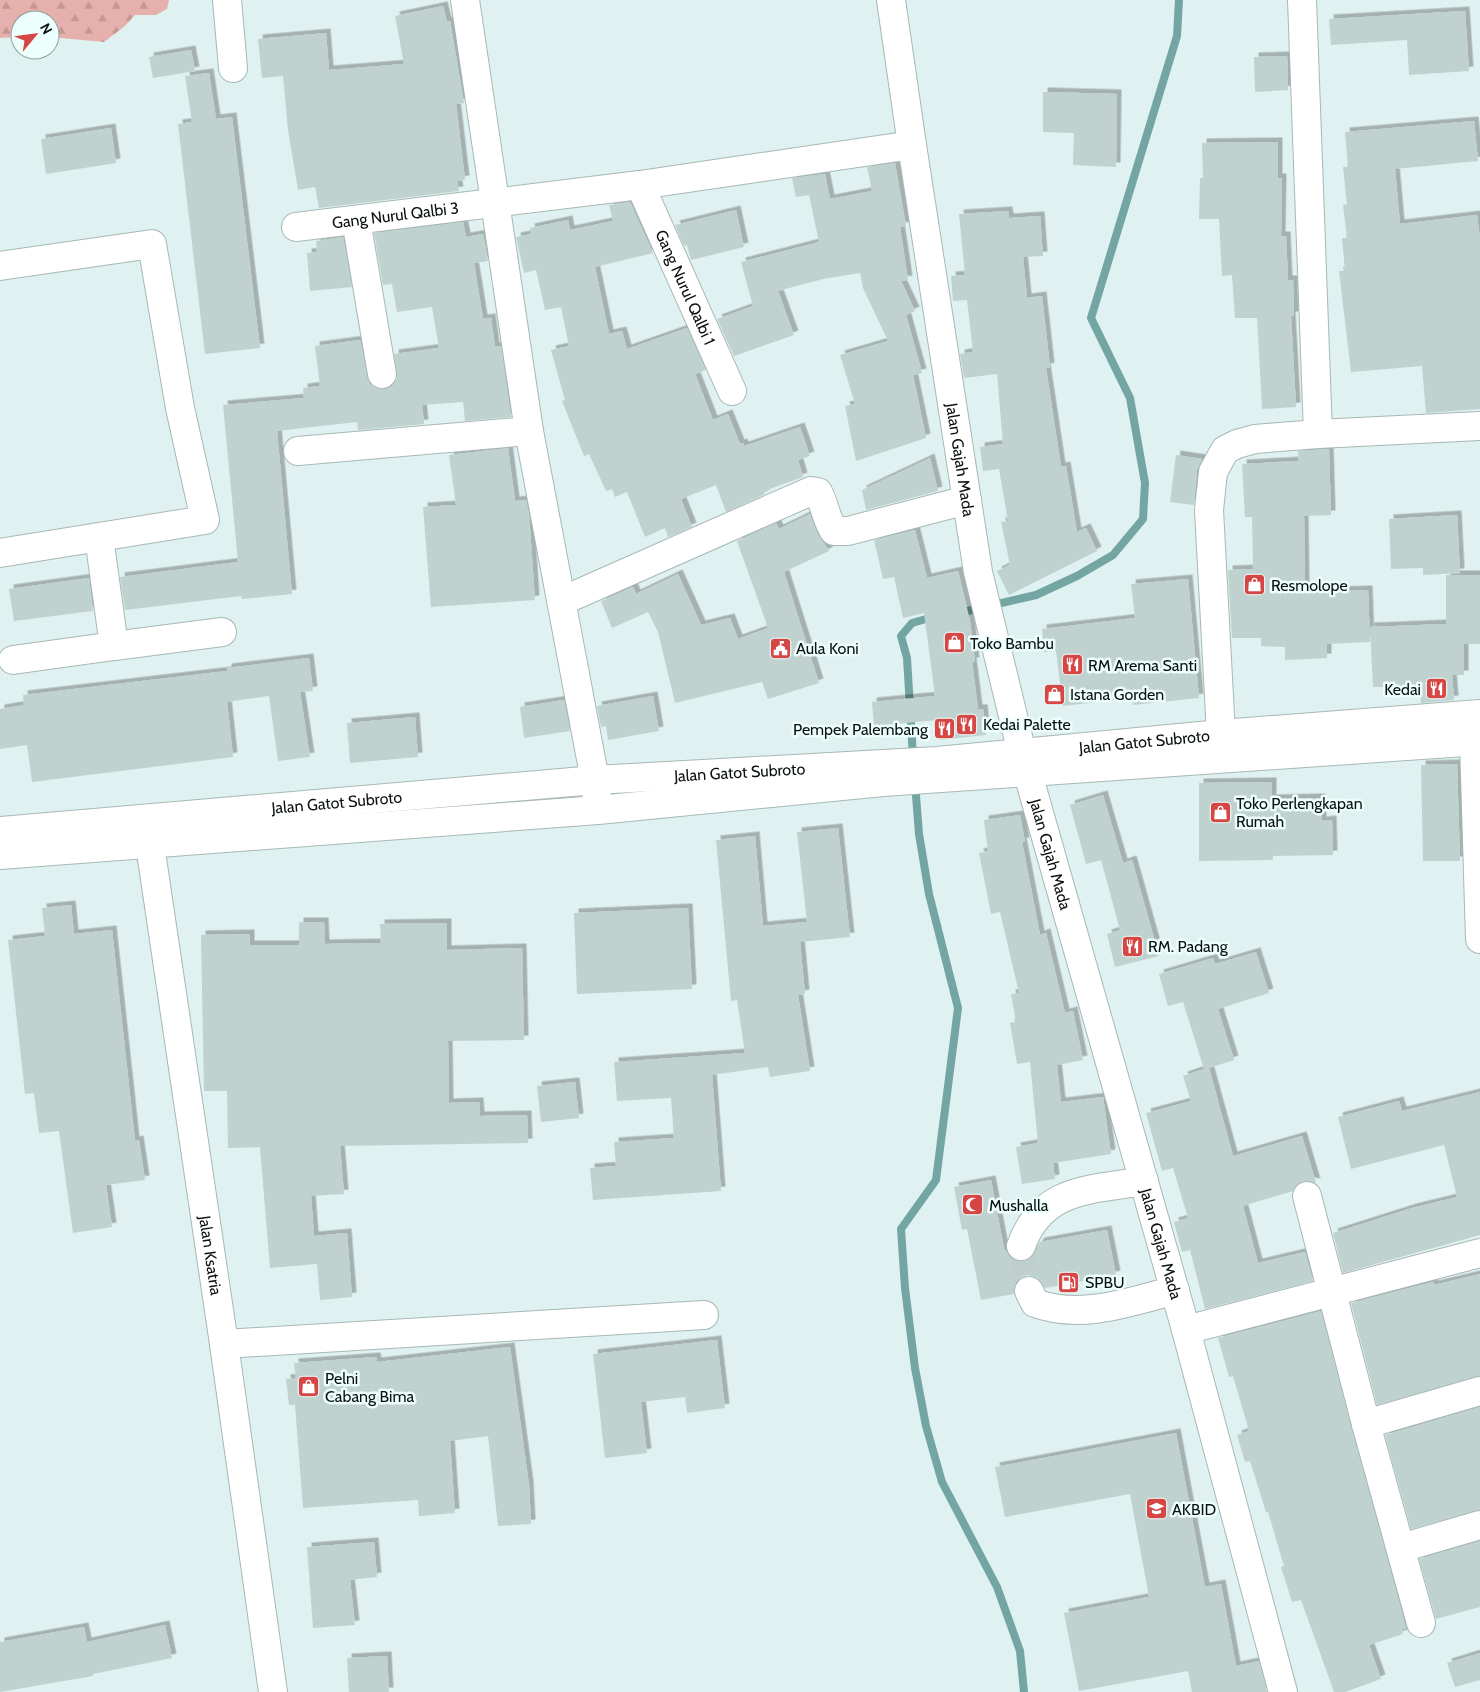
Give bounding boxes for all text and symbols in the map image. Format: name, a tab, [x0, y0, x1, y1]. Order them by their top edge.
north arrow	[10, 10, 60, 60]
text: N	[36, 20, 57, 37]
street label: Gang Nurul Qalbi 3	[331, 198, 460, 232]
street label: Gang Nurul Qalbi 1	[652, 227, 720, 348]
street label: Jalan Gajah Mada	[942, 401, 979, 518]
shop icon: Resmolope	[1243, 573, 1267, 597]
place label: Resmolope	[1271, 576, 1348, 595]
shop icon: Toko Bambu	[942, 631, 966, 655]
place label: Toko Bambu	[970, 634, 1054, 653]
public building icon: Aula Koni	[768, 636, 792, 660]
place label: Aula Koni	[796, 639, 859, 658]
restaurant icon: RM Arema Santi	[1060, 653, 1084, 677]
place label: RM Arema Santi	[1088, 656, 1197, 675]
restaurant icon: Kedai	[1425, 677, 1449, 701]
place label: Kedai	[1384, 680, 1421, 699]
shop icon: Istana Gorden	[1042, 682, 1066, 706]
place label: Istana Gorden	[1070, 685, 1164, 704]
restaurant icon: Kedai Palette	[955, 712, 979, 736]
place label: Kedai Palette	[983, 715, 1071, 734]
restaurant icon: Pempek Palembang	[932, 717, 956, 741]
place label: Pempek Palembang	[793, 720, 929, 739]
street label: Jalan Gatot Subroto	[1077, 726, 1211, 757]
street label: Jalan Gatot Subroto	[673, 759, 806, 785]
street label: Jalan Gatot Subroto	[270, 787, 403, 817]
place label: Toko Perlengkapan Rumah	[1236, 794, 1363, 831]
street label: Jalan Gajah Mada	[1026, 795, 1076, 912]
shop icon: Toko Perlengkapan Rumah	[1208, 800, 1232, 824]
restaurant icon: RM. Padang	[1120, 934, 1144, 958]
place label: RM. Padang	[1148, 937, 1229, 956]
street label: Jalan Gajah Mada	[1136, 1185, 1186, 1302]
mosque icon: Mushalla	[961, 1193, 985, 1217]
place label: Mushalla	[989, 1196, 1049, 1215]
street label: Jalan Ksatria	[195, 1213, 226, 1297]
fuel station icon: SPBU	[1057, 1270, 1081, 1294]
place label: SPBU	[1085, 1273, 1125, 1292]
place label: Pelni Cabang Bima	[325, 1369, 414, 1406]
shop icon: Pelni Cabang Bima	[297, 1375, 321, 1399]
school or university icon: AKBID	[1144, 1497, 1168, 1521]
place label: AKBID	[1172, 1500, 1216, 1519]

